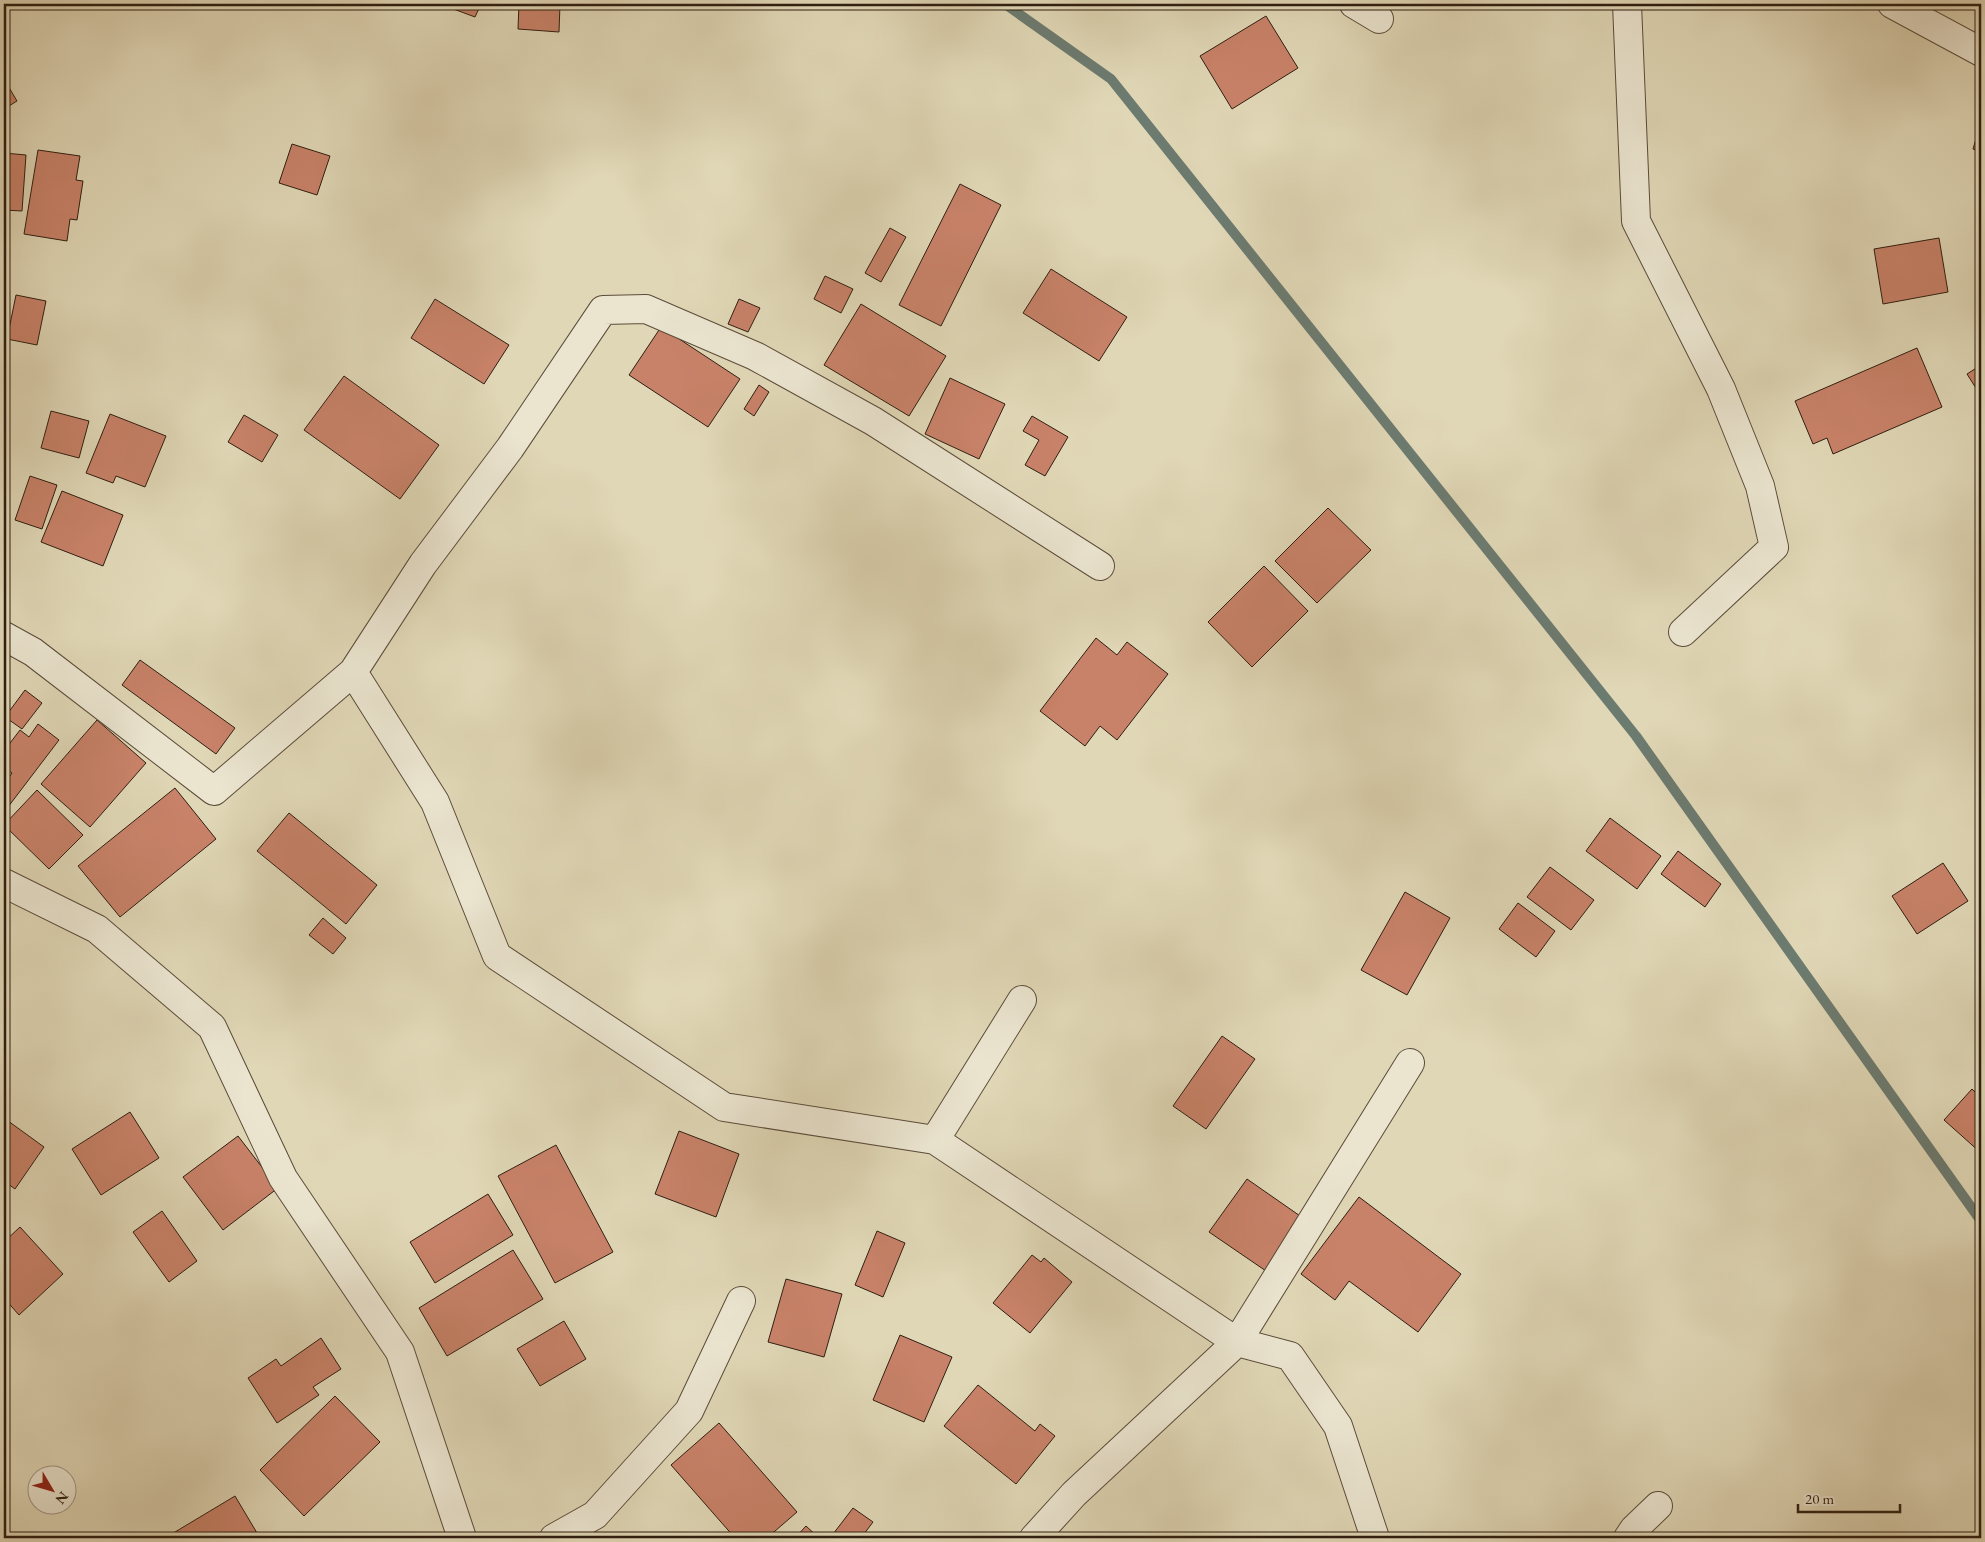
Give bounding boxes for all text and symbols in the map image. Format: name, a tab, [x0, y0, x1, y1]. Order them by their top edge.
north arrow	[28, 1464, 78, 1514]
scale bar	[1798, 1482, 1900, 1514]
text: N	[51, 1488, 73, 1509]
text: 20 m	[1805, 1489, 1834, 1508]

